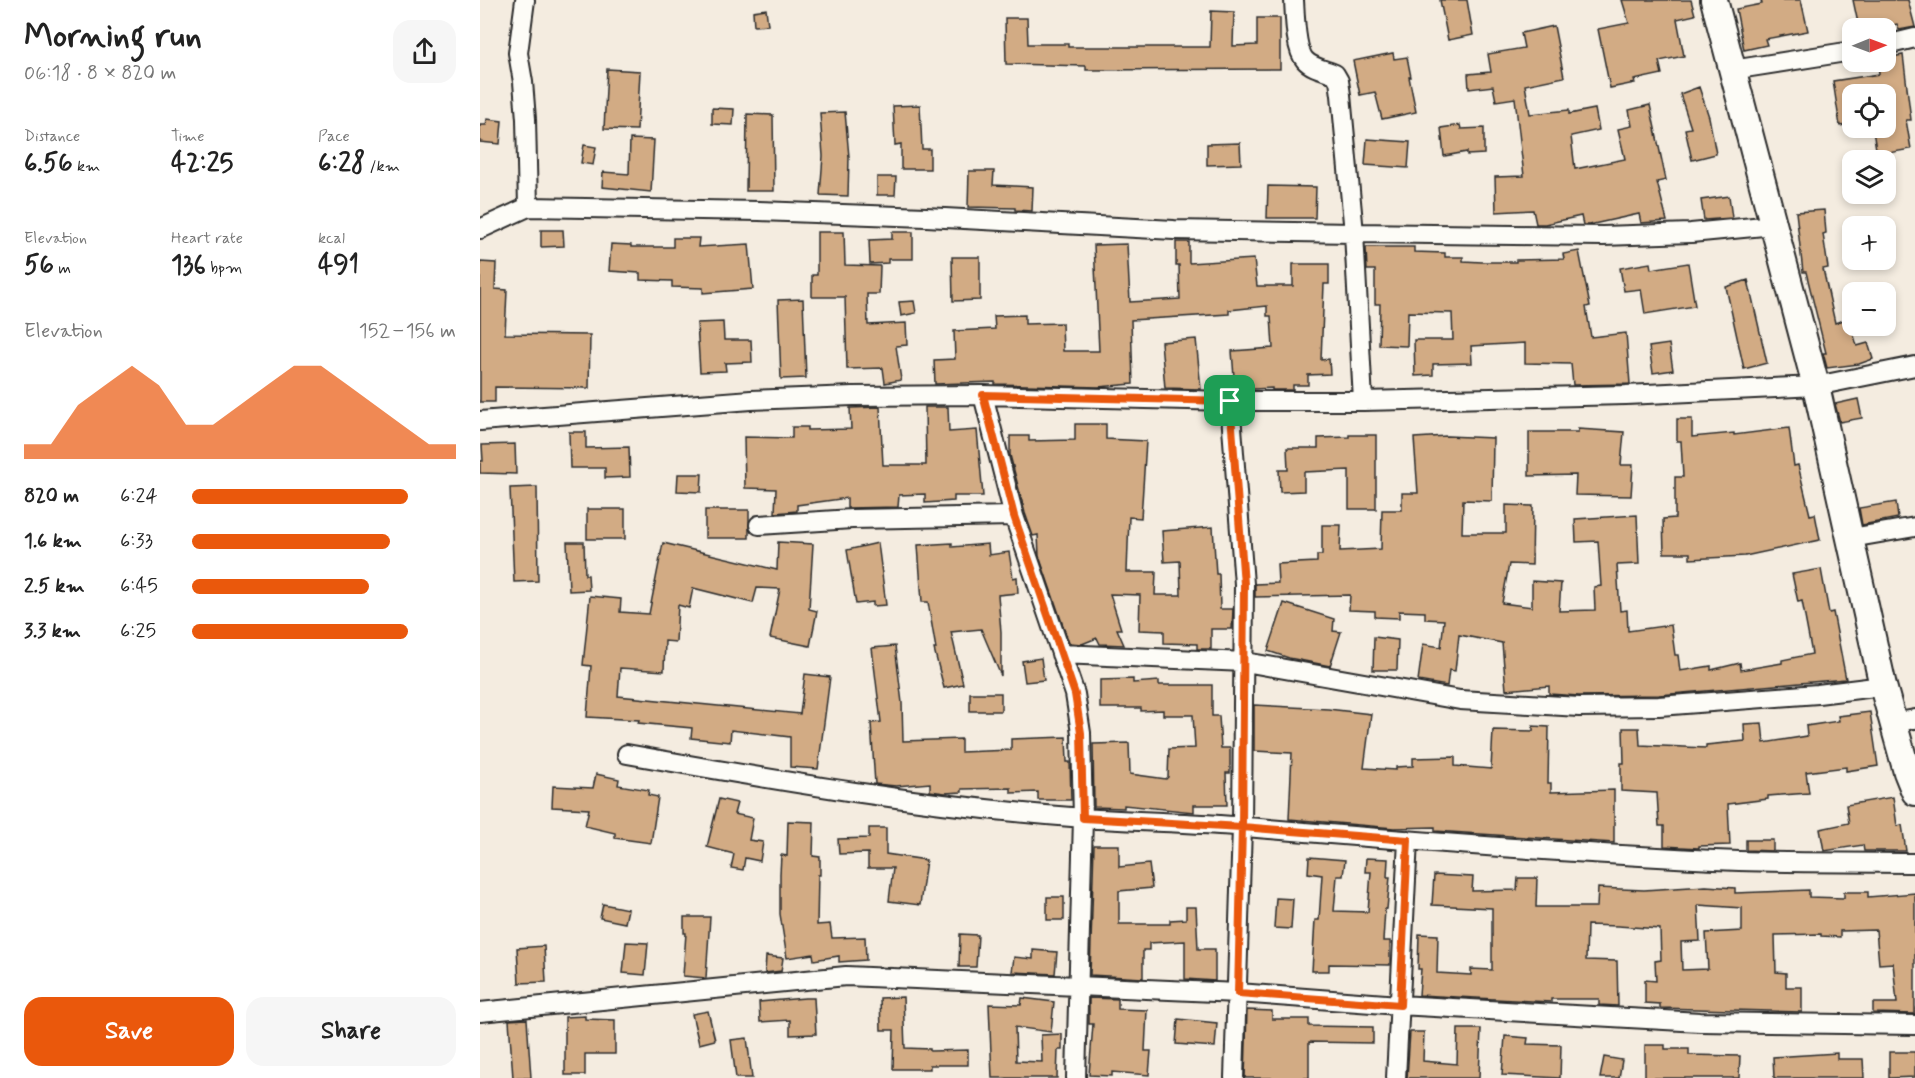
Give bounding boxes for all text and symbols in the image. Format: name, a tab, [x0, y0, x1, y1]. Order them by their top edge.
text: Morning run	[24, 15, 202, 59]
north arrow	[1842, 18, 1896, 72]
map controls	[1842, 18, 1896, 336]
button: share	[393, 20, 456, 83]
text: 06:18 · 8 × 820 m	[24, 60, 176, 87]
button: locate	[1842, 84, 1896, 138]
text: Distance	[24, 126, 80, 147]
text: Time	[171, 126, 205, 147]
text: Pace	[318, 126, 350, 147]
text: 6.56	[24, 147, 73, 181]
text: 42:25	[171, 147, 233, 181]
text: 6:28	[318, 147, 365, 181]
button: layers	[1842, 150, 1896, 204]
text: km	[73, 156, 100, 177]
text: /km	[365, 156, 400, 177]
button: +	[1842, 216, 1896, 270]
text: Elevation	[24, 228, 87, 249]
text: Heart rate	[171, 228, 243, 249]
text: kcal	[318, 228, 345, 249]
text: 56	[24, 249, 54, 283]
text: 136	[171, 249, 206, 283]
text: 491	[318, 249, 359, 283]
text: m	[54, 258, 71, 279]
text: bpm	[206, 258, 242, 279]
button: −	[1842, 282, 1896, 336]
text: Elevation	[24, 318, 103, 345]
text: 152–156 m	[359, 318, 456, 345]
pin	[1204, 375, 1255, 426]
icon: arrive	[1213, 384, 1246, 417]
text: 820 m	[24, 483, 79, 510]
text: 6:24	[120, 483, 158, 510]
text: 1.6 km	[24, 528, 82, 555]
text: 6:33	[120, 528, 153, 555]
text: 2.5 km	[24, 573, 85, 600]
text: 6:45	[120, 573, 158, 600]
text: 3.3 km	[24, 618, 81, 645]
text: 6:25	[120, 618, 156, 645]
button: Save	[24, 997, 234, 1066]
button: Share	[246, 997, 456, 1066]

